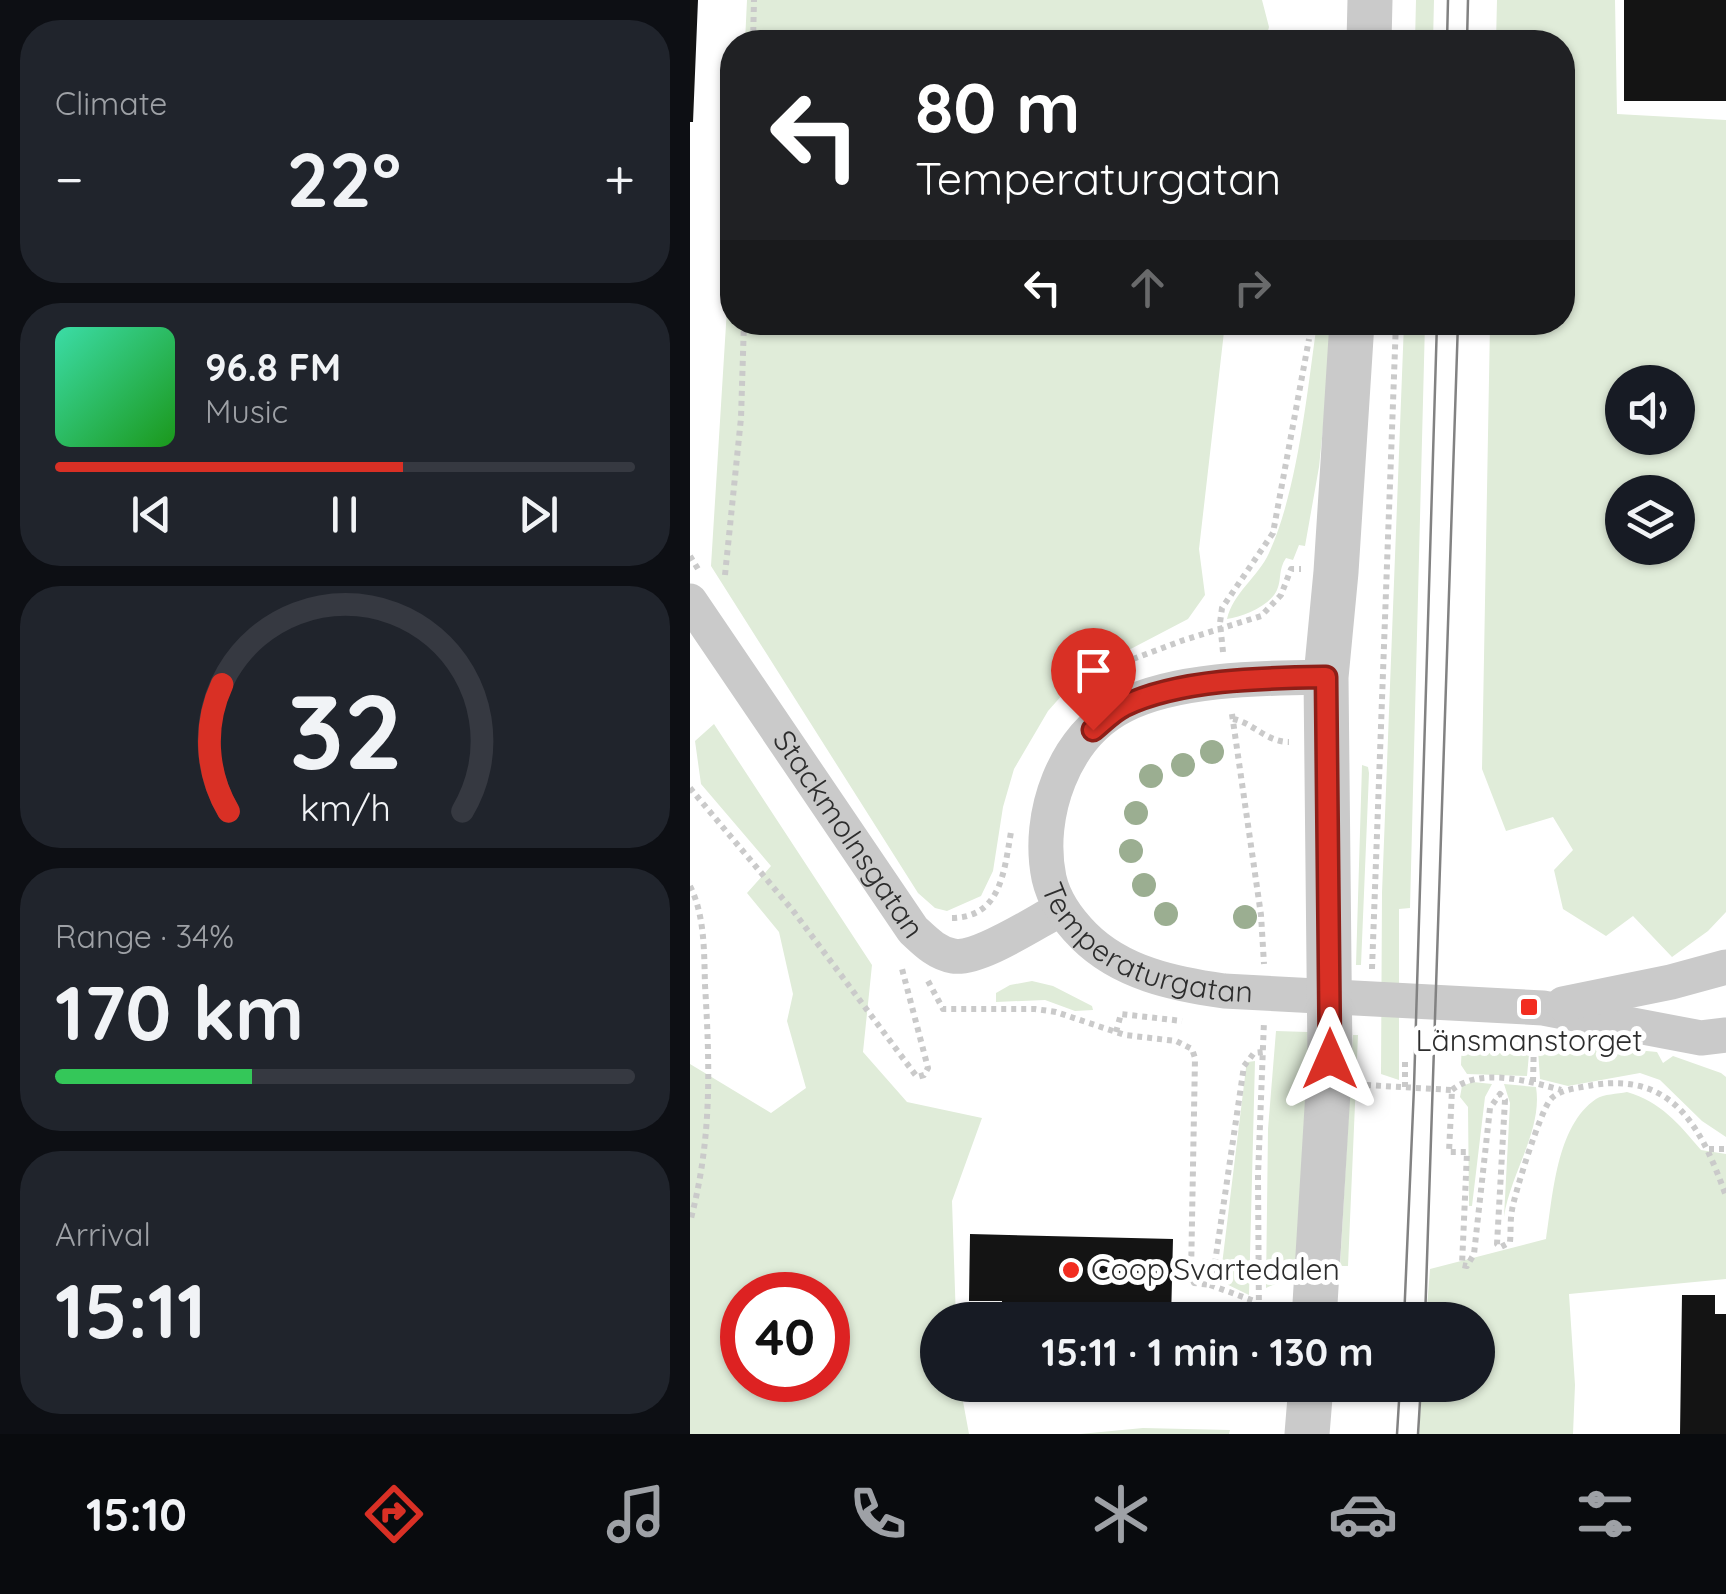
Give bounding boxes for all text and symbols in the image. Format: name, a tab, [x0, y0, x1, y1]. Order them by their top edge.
text: 80 m	[915, 63, 1080, 151]
icon: left	[750, 70, 880, 200]
text: Climate	[55, 83, 167, 123]
text: 22°	[286, 132, 401, 226]
text: −	[55, 144, 84, 213]
text: +	[604, 144, 635, 213]
text: Temperaturgatan	[915, 150, 1281, 206]
icon: left	[1015, 260, 1070, 315]
icon: ahead	[1120, 260, 1175, 315]
icon: right	[1225, 260, 1280, 315]
text: 96.8 FM	[205, 343, 341, 391]
map controls	[1605, 365, 1695, 565]
button: sound	[1605, 365, 1695, 455]
text: Music	[205, 391, 288, 431]
button: layers	[1605, 475, 1695, 565]
icon: previous	[124, 487, 179, 542]
icon: pause	[317, 487, 372, 542]
icon: next	[511, 487, 566, 542]
pin	[1051, 628, 1136, 731]
icon: arrive	[1066, 643, 1121, 698]
text: 32	[287, 665, 403, 795]
street label: Stackmolnsgatan	[765, 723, 933, 945]
text: km/h	[300, 785, 390, 830]
street label: Temperaturgatan	[1034, 877, 1254, 1011]
text: Range · 34%	[55, 916, 234, 956]
text: 170 km	[55, 965, 304, 1059]
marker: Länsmanstorget	[1518, 996, 1540, 1018]
position arrow	[1278, 1007, 1382, 1111]
place label: Länsmanstorget	[1416, 1021, 1642, 1059]
text: Arrival	[55, 1214, 151, 1254]
place label: Coop Svartedalen	[1091, 1250, 1340, 1288]
marker: Coop Svartedalen	[1060, 1259, 1082, 1281]
text: 15:11	[55, 1263, 206, 1357]
speed limit sign: 40	[720, 1272, 850, 1402]
text: 15:11 · 1 min · 130 m	[1041, 1328, 1374, 1376]
icon: directions	[359, 1479, 429, 1549]
icon: music	[601, 1479, 671, 1549]
icon: phone	[843, 1479, 913, 1549]
icon: climate	[1086, 1479, 1156, 1549]
icon: car	[1328, 1479, 1398, 1549]
icon: filters	[1570, 1479, 1640, 1549]
text: 15:10	[86, 1486, 187, 1542]

